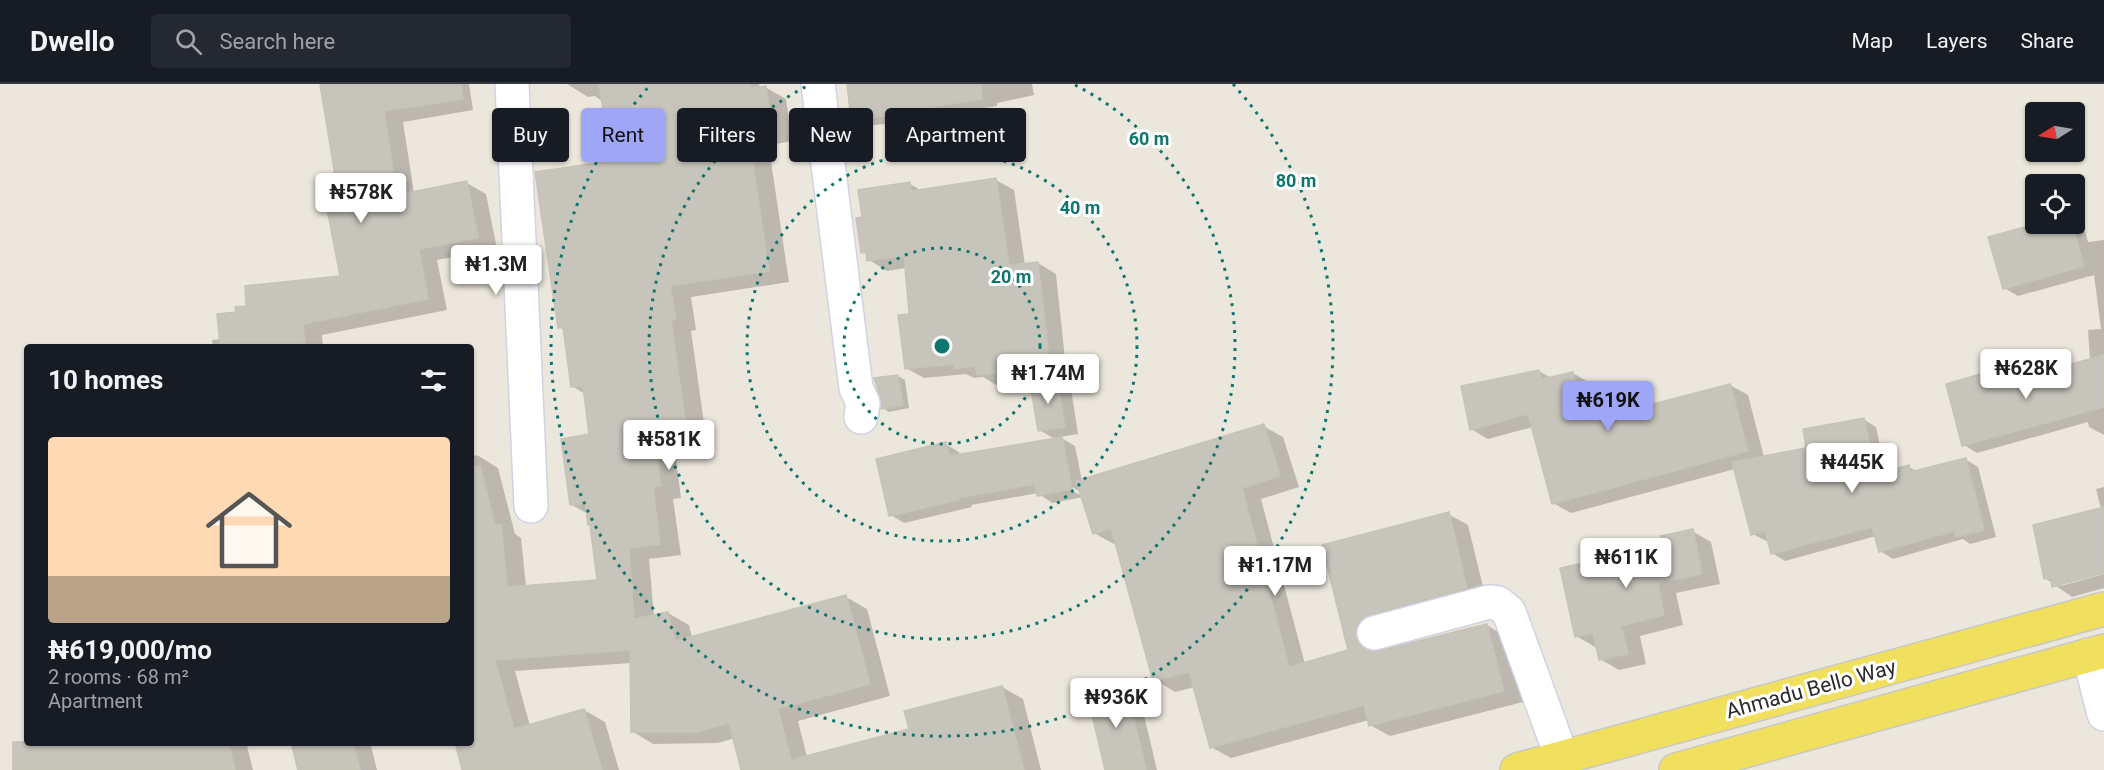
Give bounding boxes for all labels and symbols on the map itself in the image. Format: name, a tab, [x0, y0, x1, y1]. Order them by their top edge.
north arrow	[2025, 102, 2085, 162]
text: 60 m	[1129, 128, 1169, 149]
text: 80 m	[1276, 170, 1316, 191]
pin: ₦578K	[319, 173, 403, 224]
text: 40 m	[1060, 197, 1100, 218]
pin: ₦1.3M	[454, 245, 538, 296]
text: 20 m	[991, 266, 1031, 287]
centre of rings	[932, 336, 952, 356]
pin: ₦628K	[1984, 349, 2068, 400]
pin: ₦1.74M	[999, 354, 1097, 405]
pin: ₦619K	[1566, 381, 1650, 432]
pin: ₦581K	[627, 420, 711, 471]
pin: ₦445K	[1810, 443, 1894, 494]
pin: ₦611K	[1584, 538, 1668, 589]
pin: ₦1.17M	[1226, 546, 1324, 597]
street label: Ahmadu Bello Way	[1723, 655, 1899, 723]
pin: ₦936K	[1074, 678, 1158, 729]

